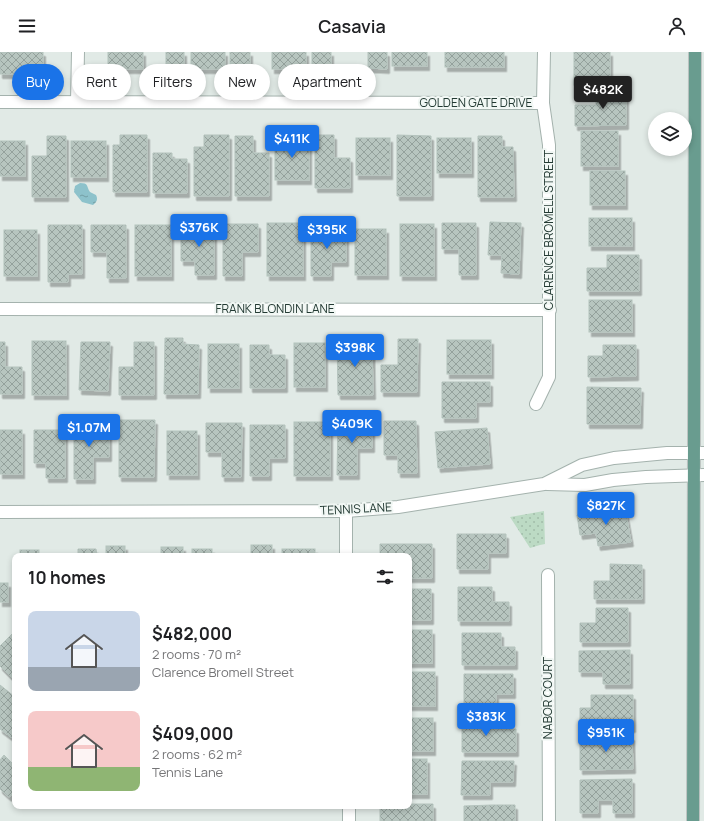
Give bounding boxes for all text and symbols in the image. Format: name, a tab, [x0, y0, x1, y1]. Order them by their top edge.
text: Casavia	[318, 14, 386, 38]
icon: menu	[16, 15, 38, 37]
icon: person	[666, 15, 688, 37]
chip: Buy	[12, 64, 64, 100]
chip: Rent	[72, 64, 131, 100]
chip: Filters	[139, 64, 206, 100]
chip: New	[214, 64, 270, 100]
chip: Apartment	[278, 64, 376, 100]
pin: $482K	[575, 76, 631, 110]
text: $482K	[583, 80, 623, 98]
street label: GOLDEN GATE DRIVE	[420, 94, 533, 111]
map controls	[648, 112, 692, 156]
button: layers	[648, 112, 692, 156]
pin: $411K	[264, 125, 320, 159]
text: $411K	[274, 129, 310, 147]
street label: CLARENCE BROMELL STREET	[540, 149, 557, 310]
pin: $376K	[171, 214, 227, 248]
pin: $395K	[299, 216, 355, 250]
text: $376K	[179, 218, 219, 236]
text: $395K	[307, 220, 347, 238]
street label: FRANK BLONDIN LANE	[215, 300, 335, 317]
pin: $398K	[327, 334, 383, 368]
text: $398K	[335, 338, 375, 356]
pin: $409K	[324, 410, 380, 444]
pin: $1.07M	[56, 414, 122, 448]
text: $409K	[331, 414, 373, 432]
text: $1.07M	[67, 418, 111, 436]
pin: $827K	[578, 492, 634, 526]
text: $827K	[586, 496, 626, 514]
street label: TENNIS LANE	[320, 498, 392, 519]
text: 10 homes	[28, 566, 106, 589]
icon: filters	[374, 566, 396, 588]
text: $482,000	[152, 622, 232, 645]
icon: home	[60, 627, 108, 675]
text: 2 rooms · 70 m²	[152, 645, 241, 663]
street label: NABOR COURT	[539, 656, 556, 739]
text: Clarence Bromell Street	[152, 663, 294, 681]
pin: $383K	[458, 703, 514, 737]
text: $383K	[466, 707, 506, 725]
pin: $951K	[578, 719, 634, 753]
text: $409,000	[152, 722, 233, 745]
text: $951K	[587, 723, 625, 741]
icon: home	[60, 727, 108, 775]
text: 2 rooms · 62 m²	[152, 745, 242, 763]
text: Tennis Lane	[152, 763, 223, 781]

